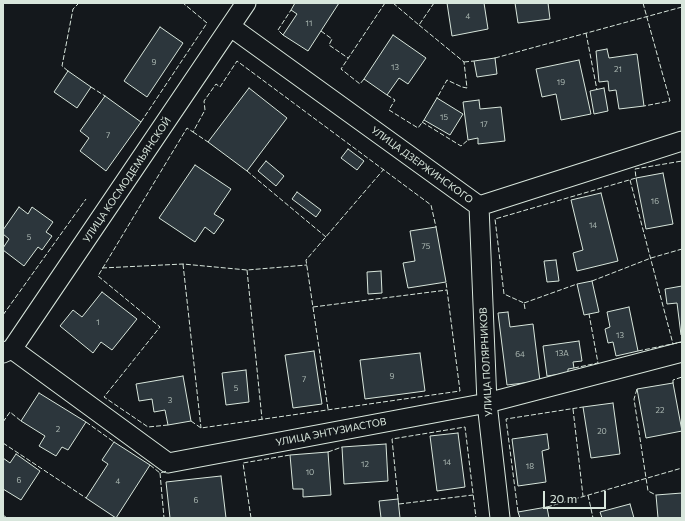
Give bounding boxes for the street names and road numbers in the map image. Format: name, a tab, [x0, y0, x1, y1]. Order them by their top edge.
street label: УЛИЦА КОСМОДЕМЬЯНСКОЙ	[80, 115, 174, 245]
street label: УЛИЦА ДЗЕРЖИНСКОГО	[369, 124, 475, 206]
street label: УЛИЦА ПОЛЯРНИКОВ	[477, 307, 495, 417]
street label: УЛИЦА ЭНТУЗИАСТОВ	[275, 415, 387, 449]

